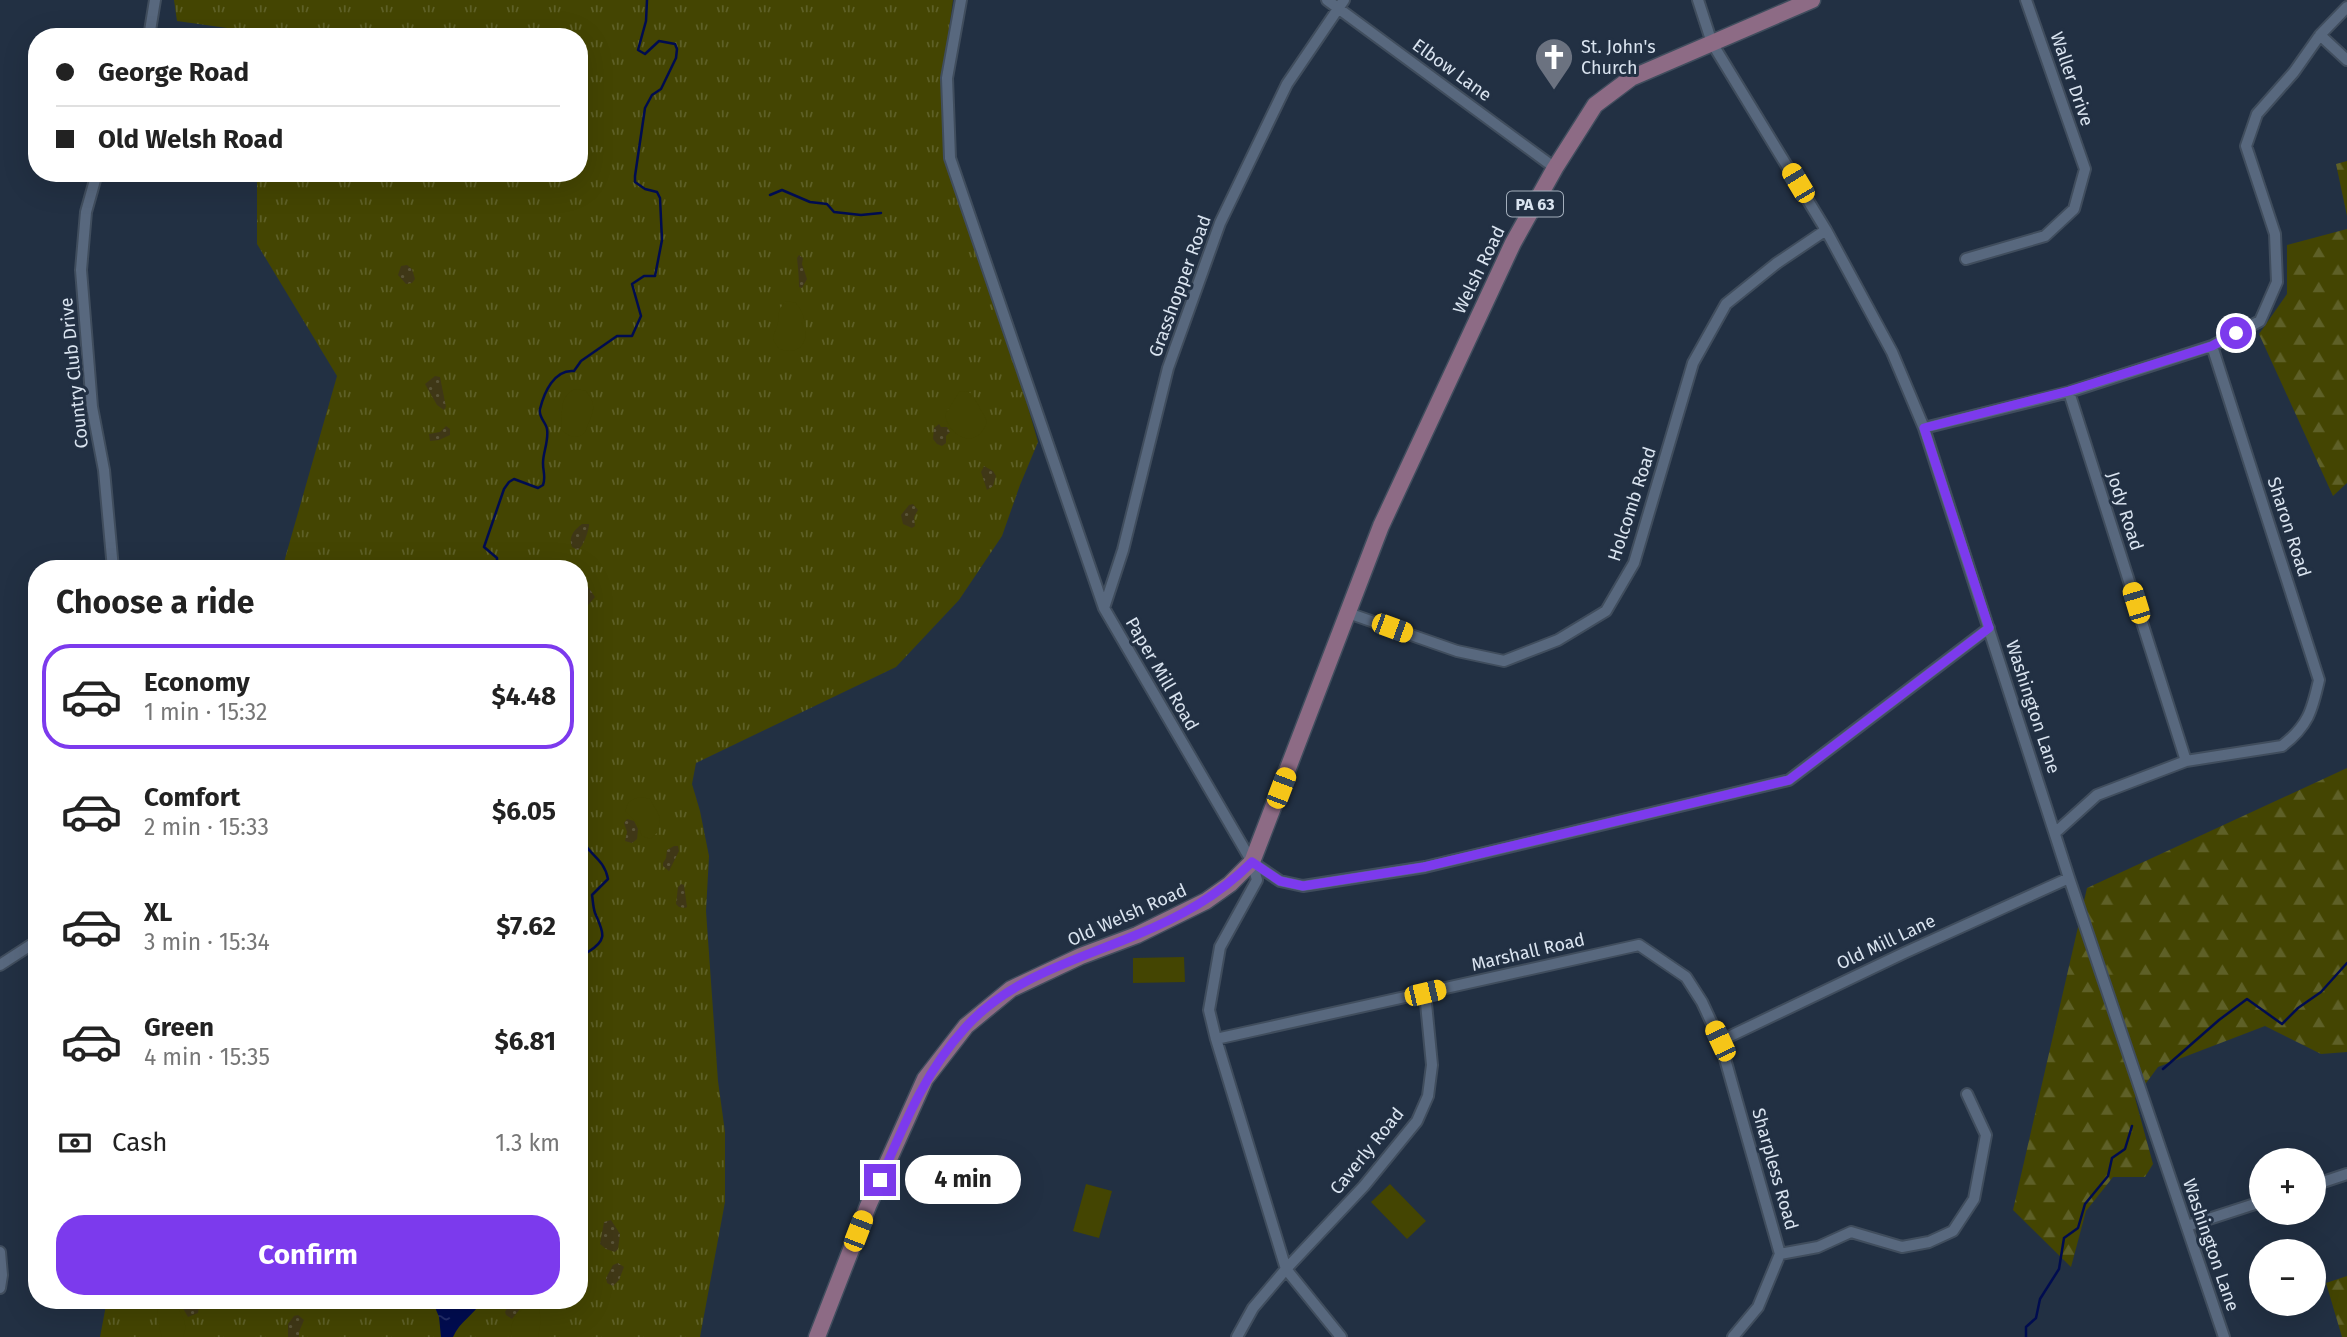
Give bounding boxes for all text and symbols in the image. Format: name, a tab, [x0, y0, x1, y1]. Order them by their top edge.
street label: Waller Drive	[2046, 29, 2098, 129]
street label: Elbow Lane	[1408, 34, 1496, 106]
church icon: St. John's Church	[1533, 36, 1575, 91]
place label: St. John's Church	[1581, 36, 1656, 79]
text: George Road	[98, 57, 249, 88]
text: Old Welsh Road	[98, 124, 283, 155]
car	[1779, 160, 1818, 206]
road number: PA 63	[1507, 192, 1563, 216]
street label: Grasshopper Road	[1144, 212, 1216, 360]
street label: Welsh Road	[1448, 222, 1510, 318]
street label: Country Club Drive	[55, 296, 93, 450]
route start	[2220, 317, 2252, 349]
street label: Holcomb Road	[1603, 444, 1661, 564]
street label: Jody Road	[2102, 469, 2148, 553]
street label: Sharon Road	[2262, 474, 2316, 580]
car	[2120, 580, 2153, 626]
text: Choose a ride	[56, 583, 254, 621]
car	[1369, 611, 1416, 645]
street label: Paper Mill Road	[1121, 613, 1203, 735]
street label: Washington Lane	[2001, 638, 2065, 776]
icon: car	[60, 665, 123, 728]
text: Economy	[144, 667, 250, 698]
text: $4.48	[492, 681, 556, 712]
text: 1 min · 15:32	[144, 698, 267, 726]
car	[1264, 765, 1299, 811]
icon: car	[60, 780, 123, 843]
text: Comfort	[144, 782, 240, 813]
text: $6.05	[492, 796, 556, 827]
text: 2 min · 15:33	[144, 813, 269, 841]
street label: Old Welsh Road	[1064, 879, 1190, 951]
icon: car	[60, 895, 123, 958]
text: XL	[144, 897, 172, 928]
street label: Old Mill Lane	[1833, 910, 1939, 974]
text: $7.62	[496, 911, 556, 942]
text: 3 min · 15:34	[144, 928, 270, 956]
street label: Marshall Road	[1469, 928, 1587, 976]
car	[1403, 978, 1448, 1008]
icon: car	[60, 1010, 123, 1073]
text: Green	[144, 1012, 214, 1043]
car	[1702, 1018, 1739, 1064]
text: $6.81	[494, 1026, 556, 1057]
text: 4 min · 15:35	[144, 1043, 270, 1071]
street label: Caverly Road	[1325, 1103, 1409, 1199]
street label: Sharpless Road	[1747, 1106, 1803, 1232]
icon: cash	[56, 1124, 94, 1162]
text: Cash	[112, 1127, 168, 1158]
text: 1.3 km	[495, 1129, 560, 1157]
map controls	[2249, 1148, 2326, 1316]
button: +	[2249, 1148, 2326, 1225]
callout: 4 min	[904, 1156, 1020, 1204]
route end	[864, 1164, 896, 1196]
text: 4 min	[934, 1165, 992, 1193]
street label: Washington Lane	[2178, 1176, 2244, 1314]
car	[841, 1208, 876, 1254]
button: Confirm	[56, 1215, 560, 1295]
button: −	[2249, 1239, 2326, 1316]

